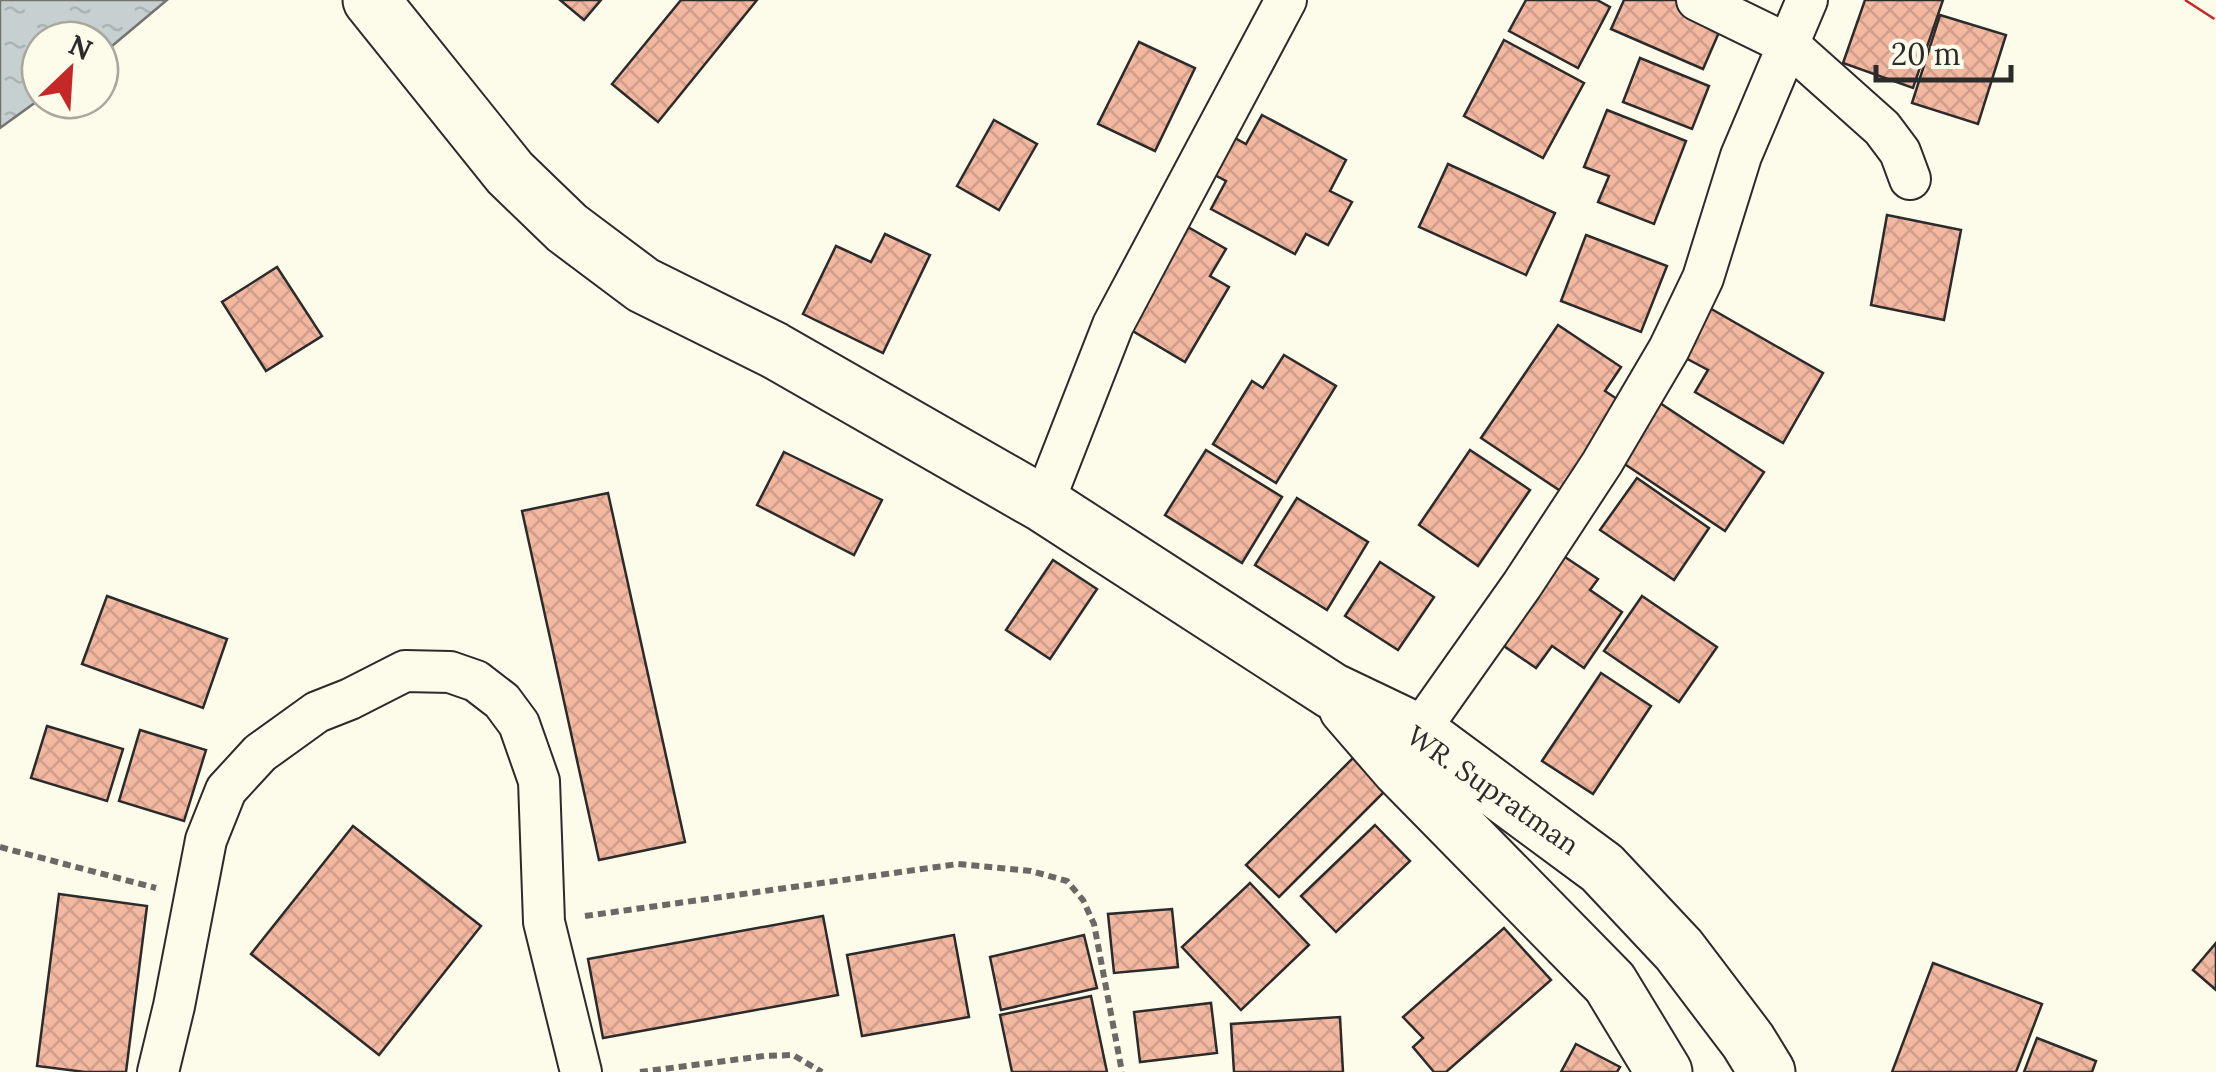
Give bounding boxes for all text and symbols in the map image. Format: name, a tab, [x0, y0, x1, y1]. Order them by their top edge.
north arrow	[20, 20, 120, 120]
scale bar	[1876, 20, 2011, 82]
text: N	[63, 26, 98, 68]
text: 20 m	[1891, 35, 1960, 73]
street label: WR. Supratman	[1400, 717, 1586, 863]

